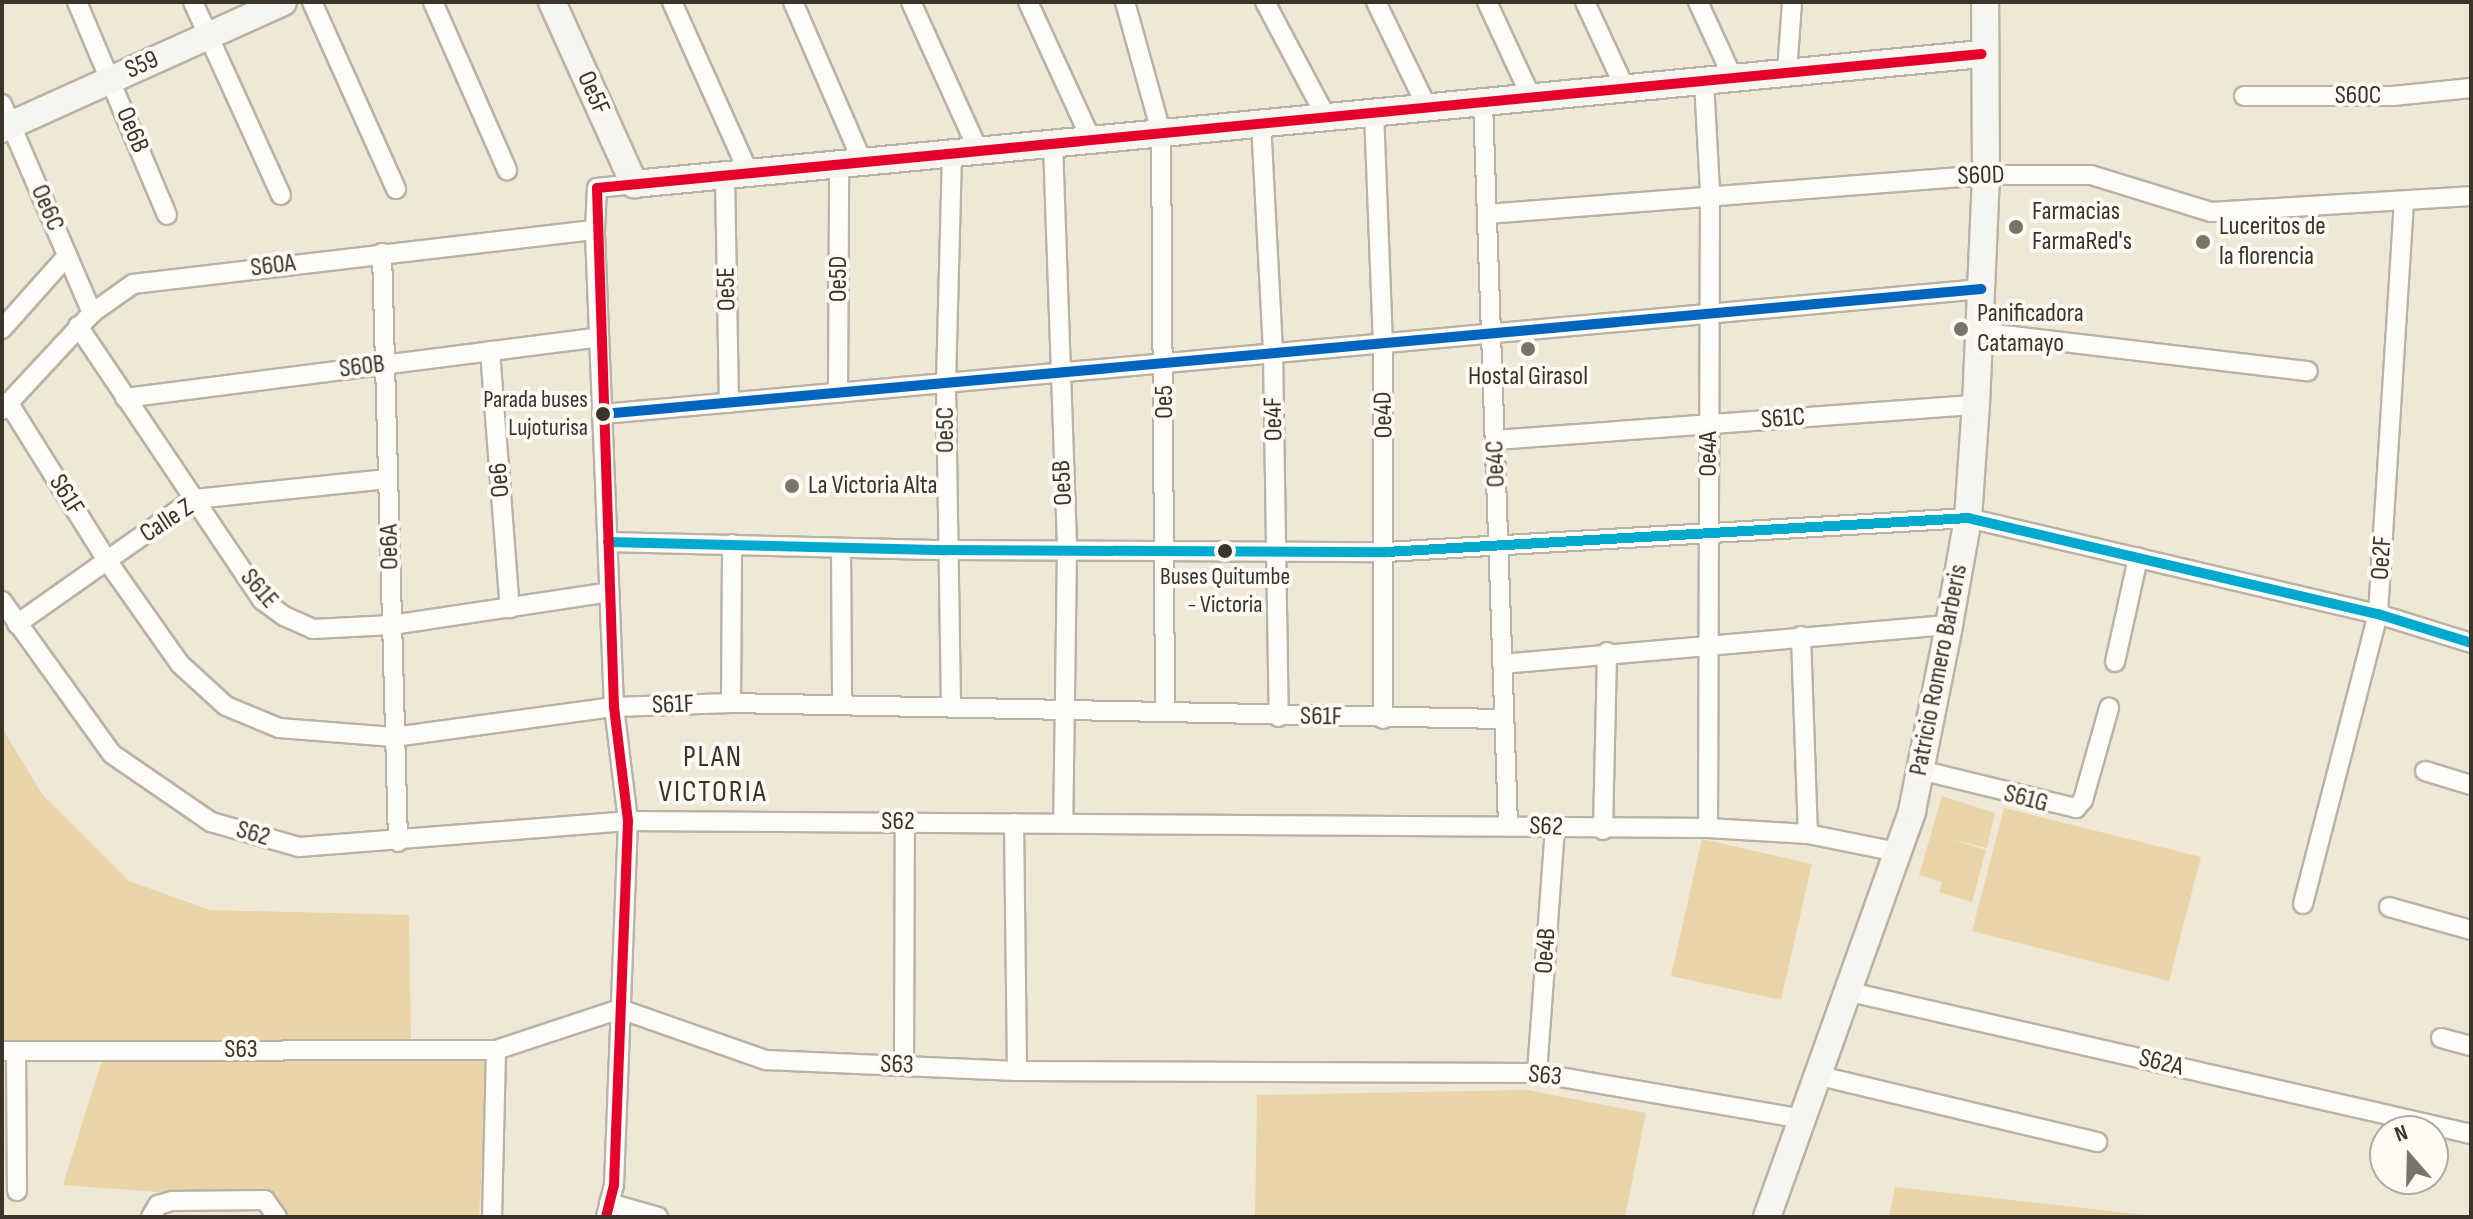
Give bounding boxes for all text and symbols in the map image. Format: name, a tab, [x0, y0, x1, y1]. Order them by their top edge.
street label: S59	[121, 44, 163, 86]
street label: Oe5F	[570, 67, 616, 119]
street label: S60C	[2335, 80, 2381, 112]
street label: Oe6B	[109, 103, 155, 157]
street label: S60D	[1957, 160, 2005, 192]
street label: Oe6C	[23, 180, 71, 236]
place label: Farmacias FarmaRed's	[2032, 196, 2132, 258]
place label: Luceritos de la florencia	[2219, 211, 2326, 272]
marker: Farmacias FarmaRed's	[2007, 218, 2025, 236]
marker: Luceritos de la florencia	[2194, 233, 2212, 251]
street label: S60A	[249, 248, 297, 284]
street label: Oe5D	[823, 256, 855, 302]
street label: Oe5E	[711, 267, 743, 311]
place label: Panificadora Catamayo	[1977, 298, 2084, 360]
marker: Panificadora Catamayo	[1952, 320, 1970, 338]
marker: Hostal Girasol	[1519, 340, 1537, 358]
street label: S60B	[337, 349, 387, 385]
place label: Hostal Girasol	[1468, 361, 1588, 393]
street label: Oe5	[1149, 385, 1181, 419]
place label: Parada buses Lujoturisa	[483, 386, 588, 442]
street label: Oe4D	[1368, 391, 1400, 439]
street label: Oe4F	[1258, 397, 1290, 441]
street label: S61C	[1760, 402, 1806, 436]
marker: Parada buses Lujoturisa	[595, 406, 611, 422]
street label: Oe5C	[930, 407, 962, 453]
street label: Oe4A	[1693, 431, 1725, 477]
street label: Oe4C	[1480, 440, 1512, 488]
street label: Oe5B	[1046, 460, 1080, 506]
street label: Oe6	[483, 461, 517, 499]
street label: S61F	[42, 469, 90, 521]
place label: La Victoria Alta	[808, 470, 938, 502]
marker: La Victoria Alta	[783, 477, 801, 495]
street label: Calle Z	[135, 492, 199, 550]
street label: Oe6A	[374, 524, 406, 570]
street label: Oe2F	[2365, 535, 2399, 581]
marker: Buses Quitumbe - Victoria	[1217, 543, 1233, 559]
street label: Patricio Romero Barberis	[1903, 562, 1975, 778]
street label: S61E	[233, 563, 285, 615]
place label: Buses Quitumbe - Victoria	[1160, 563, 1290, 619]
street label: S61F	[651, 689, 695, 721]
street label: S61F	[1300, 701, 1342, 733]
district label: PLAN VICTORIA	[658, 739, 768, 810]
street label: S61G	[2000, 778, 2052, 820]
street label: S62	[881, 806, 915, 838]
street label: S62	[1528, 811, 1564, 843]
street label: S62	[233, 814, 273, 854]
street label: Oe4B	[1529, 927, 1563, 975]
street label: S63	[224, 1034, 258, 1066]
street label: S62A	[2136, 1043, 2186, 1083]
street label: S63	[880, 1049, 914, 1081]
street label: S63	[1527, 1059, 1563, 1093]
north arrow	[2369, 1115, 2449, 1195]
text: N	[2391, 1119, 2411, 1149]

